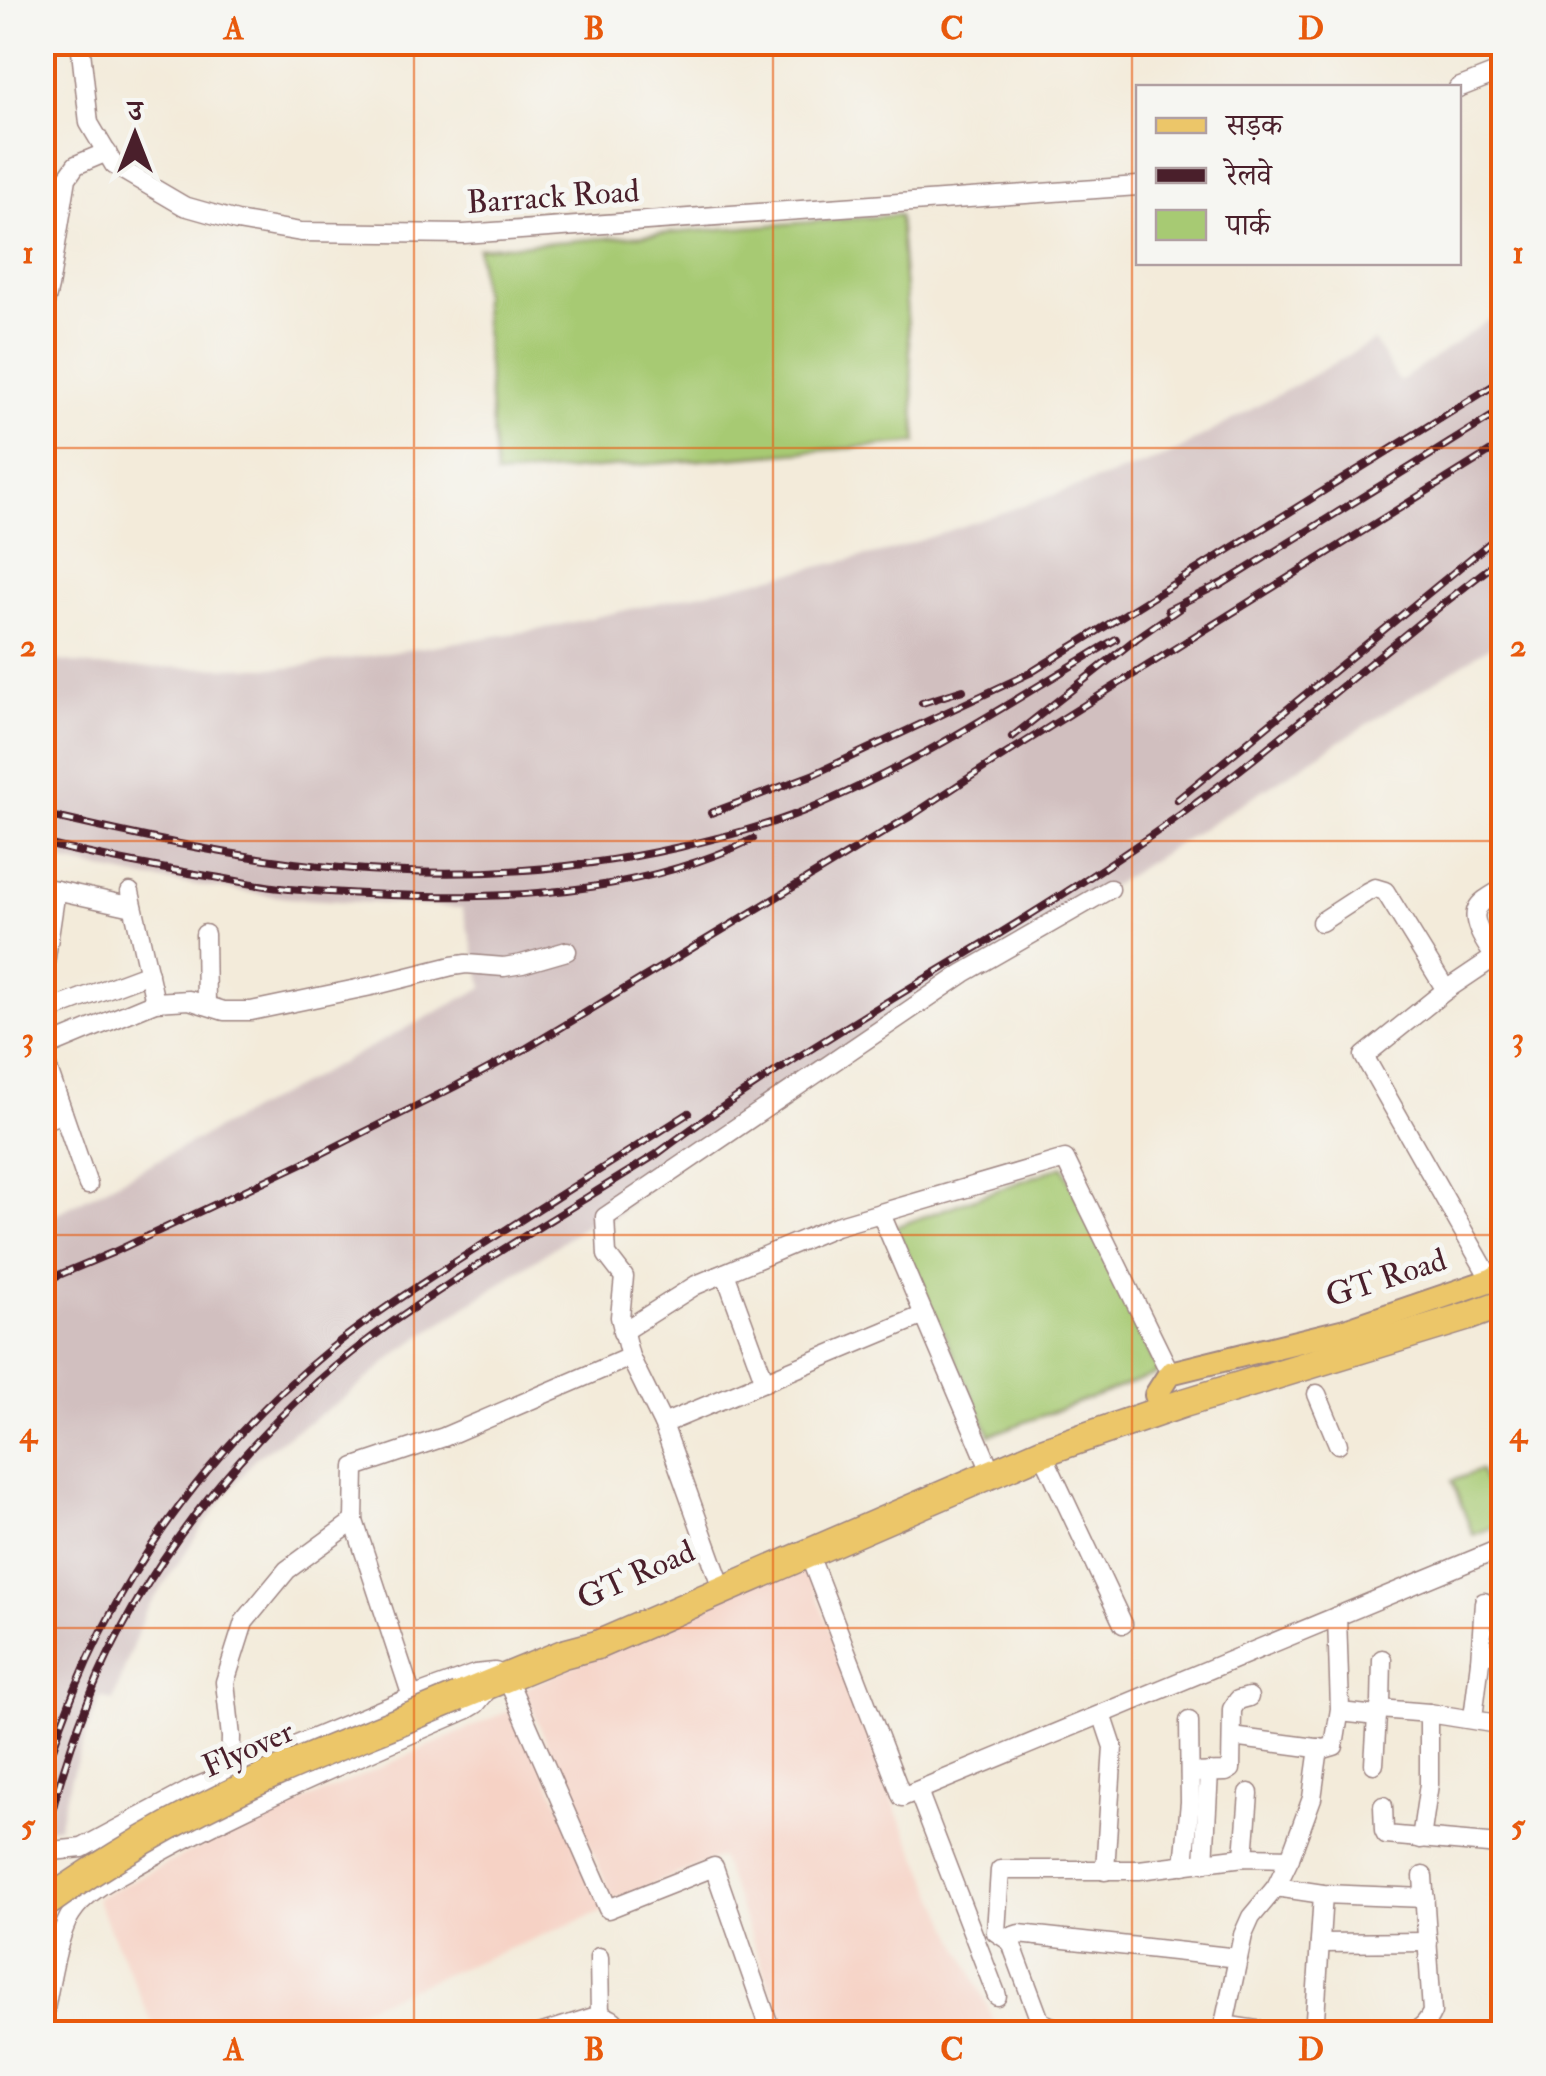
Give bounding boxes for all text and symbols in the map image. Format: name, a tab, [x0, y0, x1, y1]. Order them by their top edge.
text: A	[222, 9, 245, 49]
text: B	[584, 9, 604, 49]
text: C	[940, 9, 964, 49]
text: D	[1298, 9, 1324, 49]
north arrow	[85, 85, 185, 185]
legend	[1136, 85, 1461, 265]
text: उ	[126, 94, 144, 129]
text: सड़क	[1224, 107, 1284, 144]
text: रेलवे	[1223, 157, 1274, 194]
street label: Barrack Road	[465, 171, 641, 223]
text: पार्क	[1224, 207, 1272, 244]
text: 1	[22, 233, 34, 273]
text: 1	[1512, 233, 1524, 273]
text: 2	[20, 626, 36, 666]
text: 2	[1510, 626, 1526, 666]
text: 3	[22, 1019, 34, 1059]
text: 3	[1512, 1019, 1524, 1059]
street label: GT Road	[1321, 1240, 1452, 1316]
text: 4	[18, 1413, 38, 1453]
text: 4	[1508, 1413, 1528, 1453]
street label: GT Road	[571, 1531, 701, 1619]
street label: Flyover	[196, 1711, 300, 1787]
text: 5	[21, 1806, 36, 1846]
text: 5	[1511, 1806, 1526, 1846]
text: A	[222, 2030, 245, 2070]
text: B	[584, 2030, 604, 2070]
text: C	[940, 2030, 964, 2070]
text: D	[1298, 2030, 1324, 2070]

